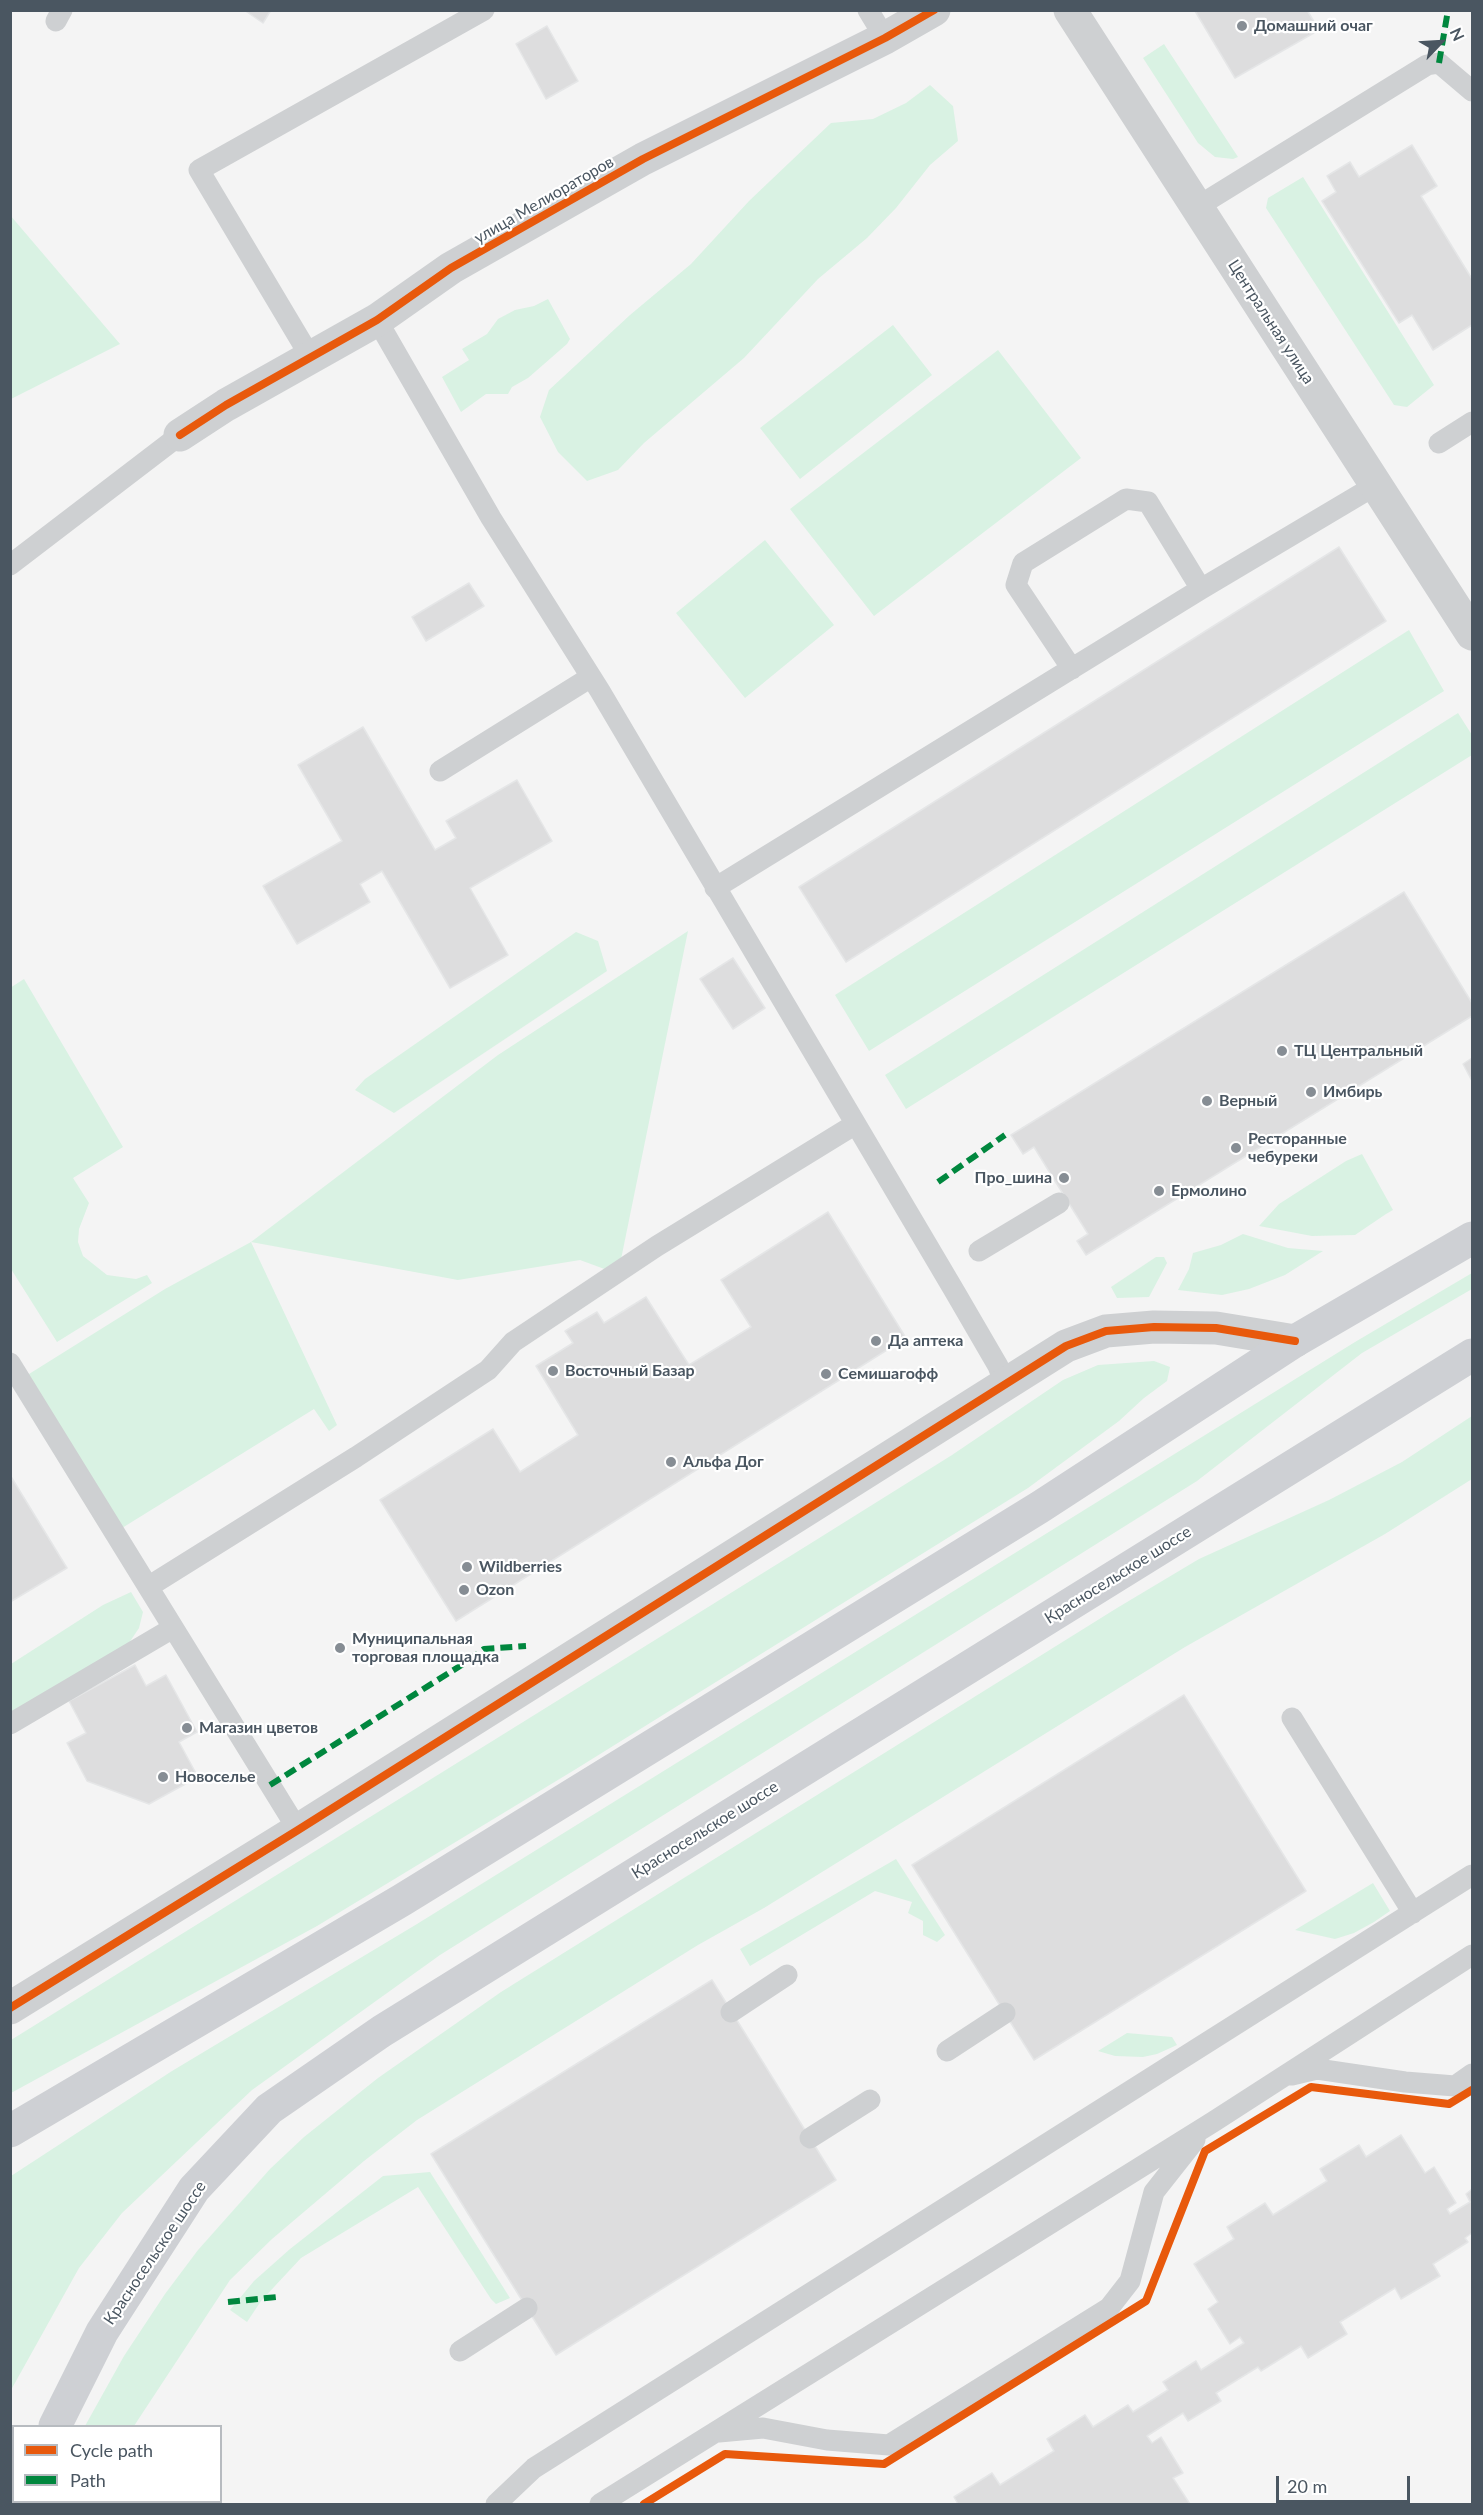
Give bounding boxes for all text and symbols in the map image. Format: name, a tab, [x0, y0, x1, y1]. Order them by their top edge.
north arrow	[1411, 12, 1471, 72]
place label: Домашний очаг	[1254, 16, 1373, 36]
marker: Домашний очаг	[1235, 19, 1249, 33]
text: N	[1447, 25, 1469, 44]
street label: улица Мелиораторов	[471, 152, 617, 248]
street label: Центральная улица	[1224, 256, 1318, 388]
place label: ТЦ Центральный	[1294, 1041, 1423, 1061]
marker: ТЦ Центральный	[1275, 1044, 1289, 1058]
place label: Имбирь	[1323, 1082, 1382, 1102]
marker: Имбирь	[1304, 1085, 1318, 1099]
place label: Верный	[1219, 1091, 1277, 1111]
marker: Верный	[1200, 1094, 1214, 1108]
place label: Ресторанные чебуреки	[1248, 1129, 1347, 1167]
marker: Ресторанные чебуреки	[1229, 1141, 1243, 1155]
place label: Про_шина	[975, 1168, 1052, 1188]
marker: Про_шина	[1057, 1171, 1071, 1185]
place label: Ермолино	[1171, 1181, 1247, 1201]
marker: Ермолино	[1152, 1184, 1166, 1198]
place label: Да аптека	[888, 1331, 963, 1351]
marker: Да аптека	[869, 1334, 883, 1348]
place label: Восточный Базар	[565, 1361, 695, 1381]
marker: Восточный Базар	[546, 1364, 560, 1378]
place label: Семишагофф	[838, 1364, 938, 1384]
marker: Семишагофф	[819, 1367, 833, 1381]
place label: Альфа Дог	[683, 1452, 764, 1472]
marker: Альфа Дог	[664, 1455, 678, 1469]
street label: Красносельское шоссе	[1041, 1522, 1195, 1628]
place label: Wildberries	[479, 1557, 562, 1577]
marker: Wildberries	[460, 1560, 474, 1574]
place label: Ozon	[476, 1580, 514, 1600]
marker: Ozon	[457, 1583, 471, 1597]
place label: Муниципальная торговая площадка	[352, 1629, 499, 1667]
marker: Муниципальная торговая площадка	[333, 1641, 347, 1655]
place label: Магазин цветов	[199, 1718, 318, 1738]
marker: Магазин цветов	[180, 1721, 194, 1735]
place label: Новоселье	[175, 1767, 255, 1787]
marker: Новоселье	[156, 1770, 170, 1784]
street label: Красносельское шоссе	[628, 1777, 782, 1883]
street label: Красносельское шоссе	[100, 2178, 210, 2328]
legend	[12, 2425, 222, 2503]
text: Cycle path	[70, 2439, 153, 2461]
scale bar	[1279, 2464, 1412, 2502]
text: Path	[70, 2469, 106, 2491]
text: 20 m	[1287, 2475, 1327, 2497]

